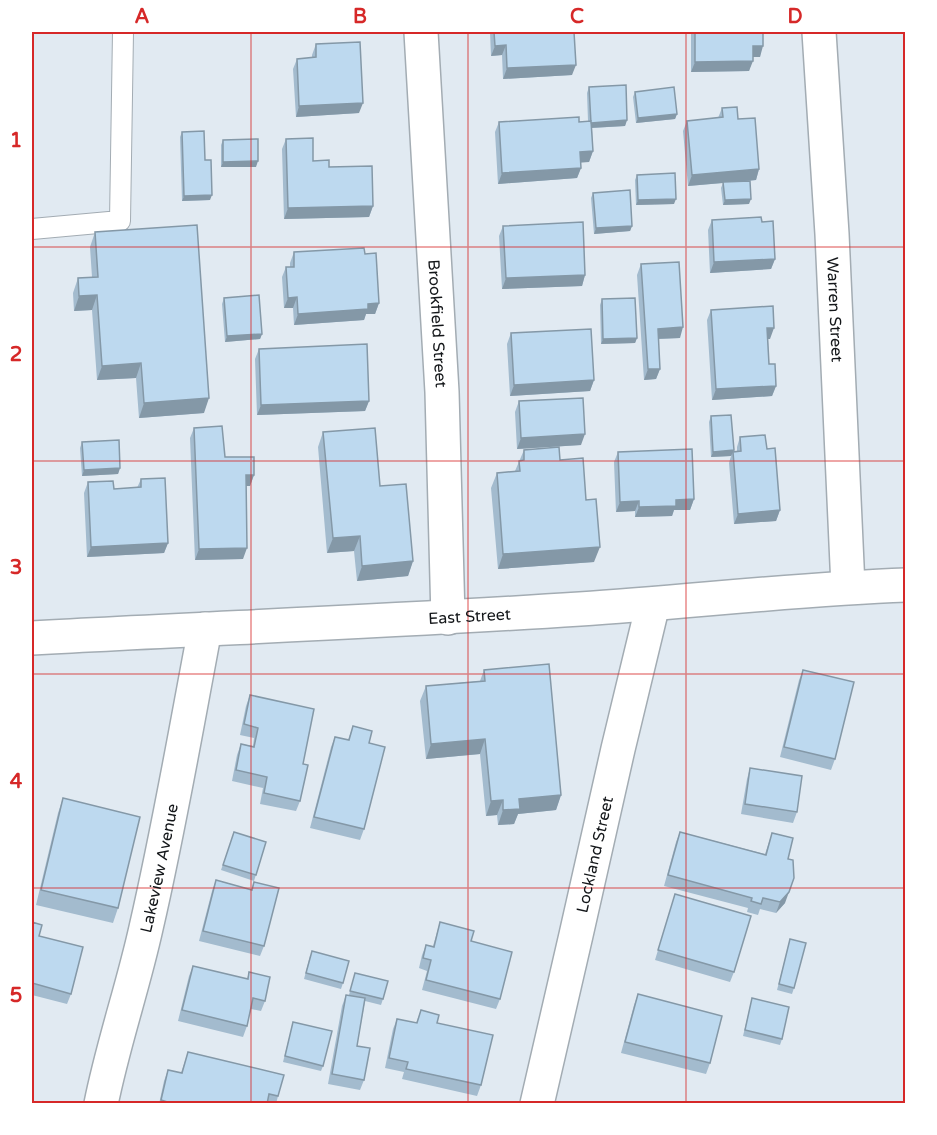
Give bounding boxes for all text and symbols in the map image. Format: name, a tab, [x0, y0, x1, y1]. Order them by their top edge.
text: A	[135, 5, 150, 29]
text: B	[353, 5, 367, 29]
text: C	[570, 5, 584, 29]
text: D	[787, 5, 803, 29]
text: 1	[10, 129, 22, 153]
street label: Warren Street	[822, 256, 847, 363]
street label: Brookfield Street	[423, 259, 451, 388]
text: 2	[10, 343, 22, 367]
text: 3	[10, 556, 22, 580]
street label: East Street	[428, 604, 511, 629]
text: 4	[10, 770, 23, 794]
street label: Lockland Street	[572, 794, 618, 915]
street label: Lakeview Avenue	[136, 802, 183, 935]
text: 5	[10, 984, 22, 1008]

